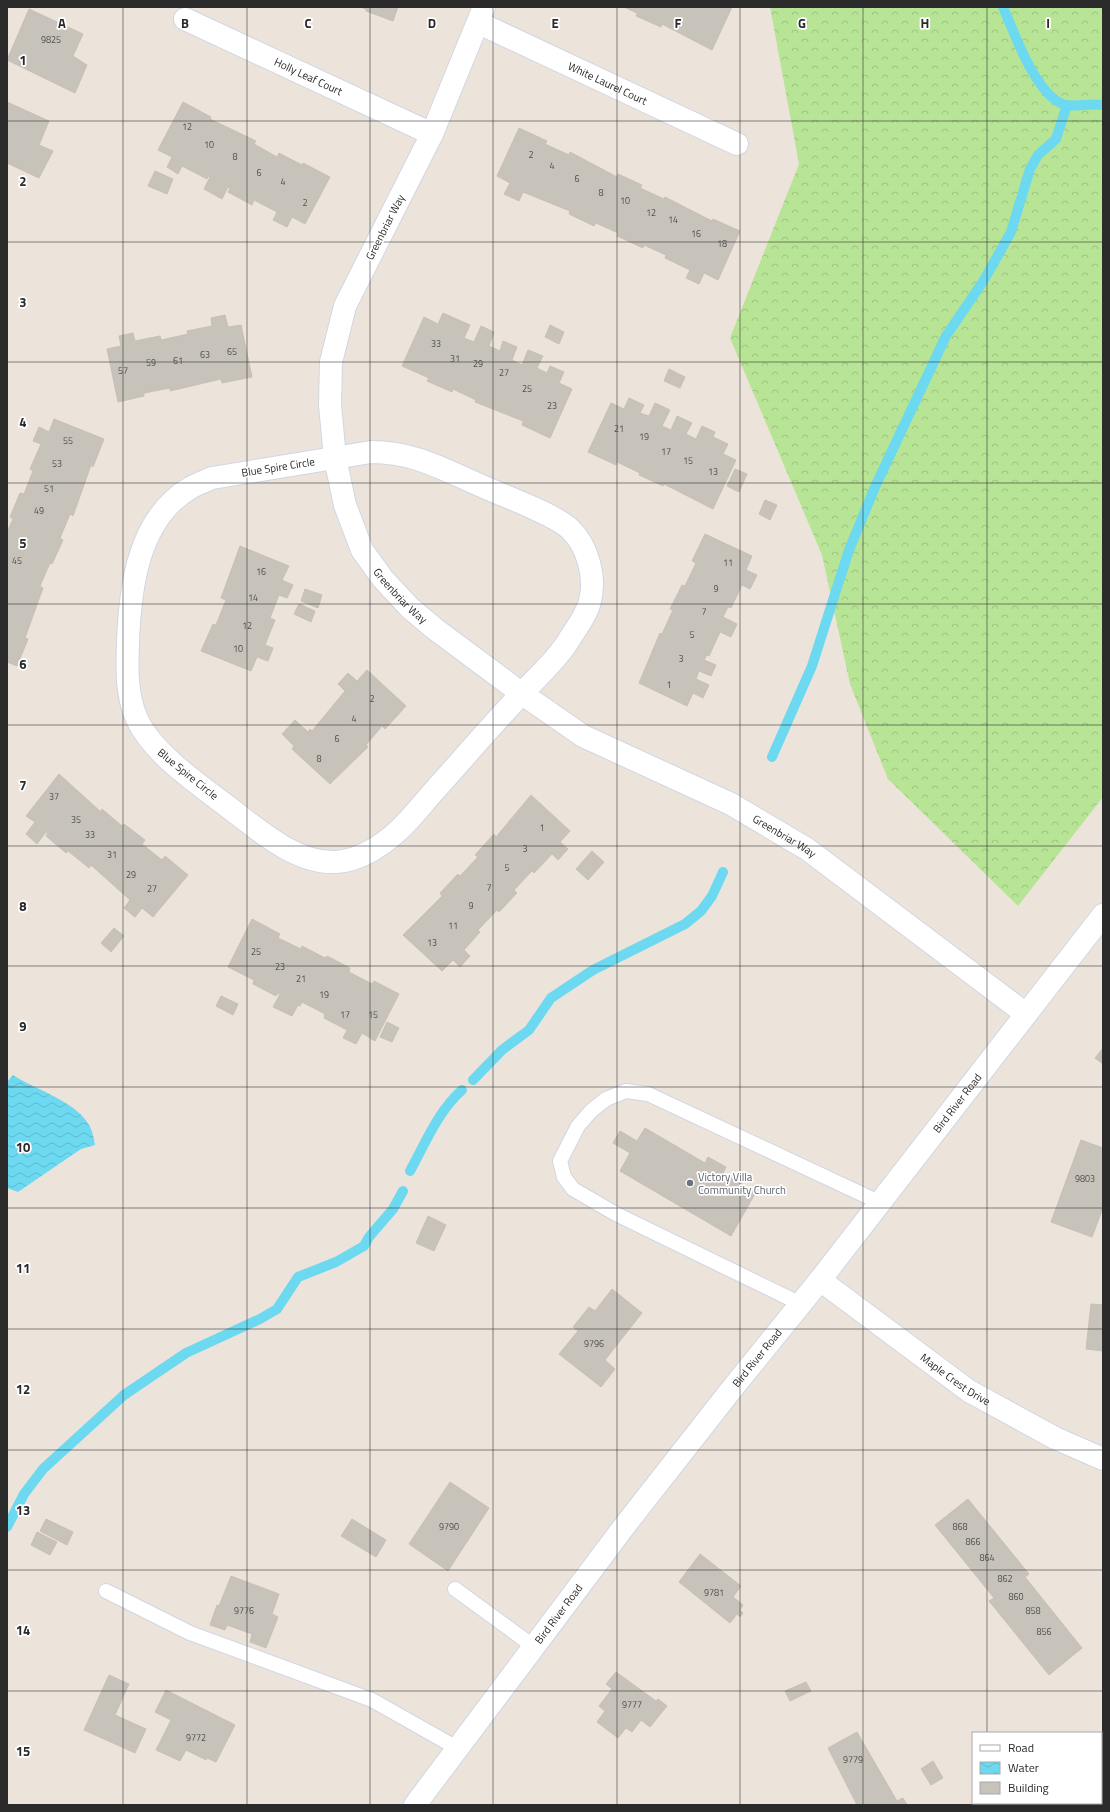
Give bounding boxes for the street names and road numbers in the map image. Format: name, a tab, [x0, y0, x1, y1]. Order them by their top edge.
street label: Holly Leaf Court	[272, 54, 345, 99]
street label: White Laurel Court	[565, 58, 650, 109]
street label: Greenbriar Way	[362, 191, 409, 263]
street label: Blue Spire Circle	[240, 453, 316, 481]
street label: Greenbriar Way	[370, 565, 431, 628]
street label: Blue Spire Circle	[154, 745, 222, 804]
street label: Greenbriar Way	[750, 811, 820, 862]
street label: Bird River Road	[929, 1070, 985, 1136]
street label: Bird River Road	[728, 1325, 786, 1391]
street label: Maple Crest Drive	[917, 1349, 994, 1409]
street label: Bird River Road	[531, 1580, 586, 1647]

